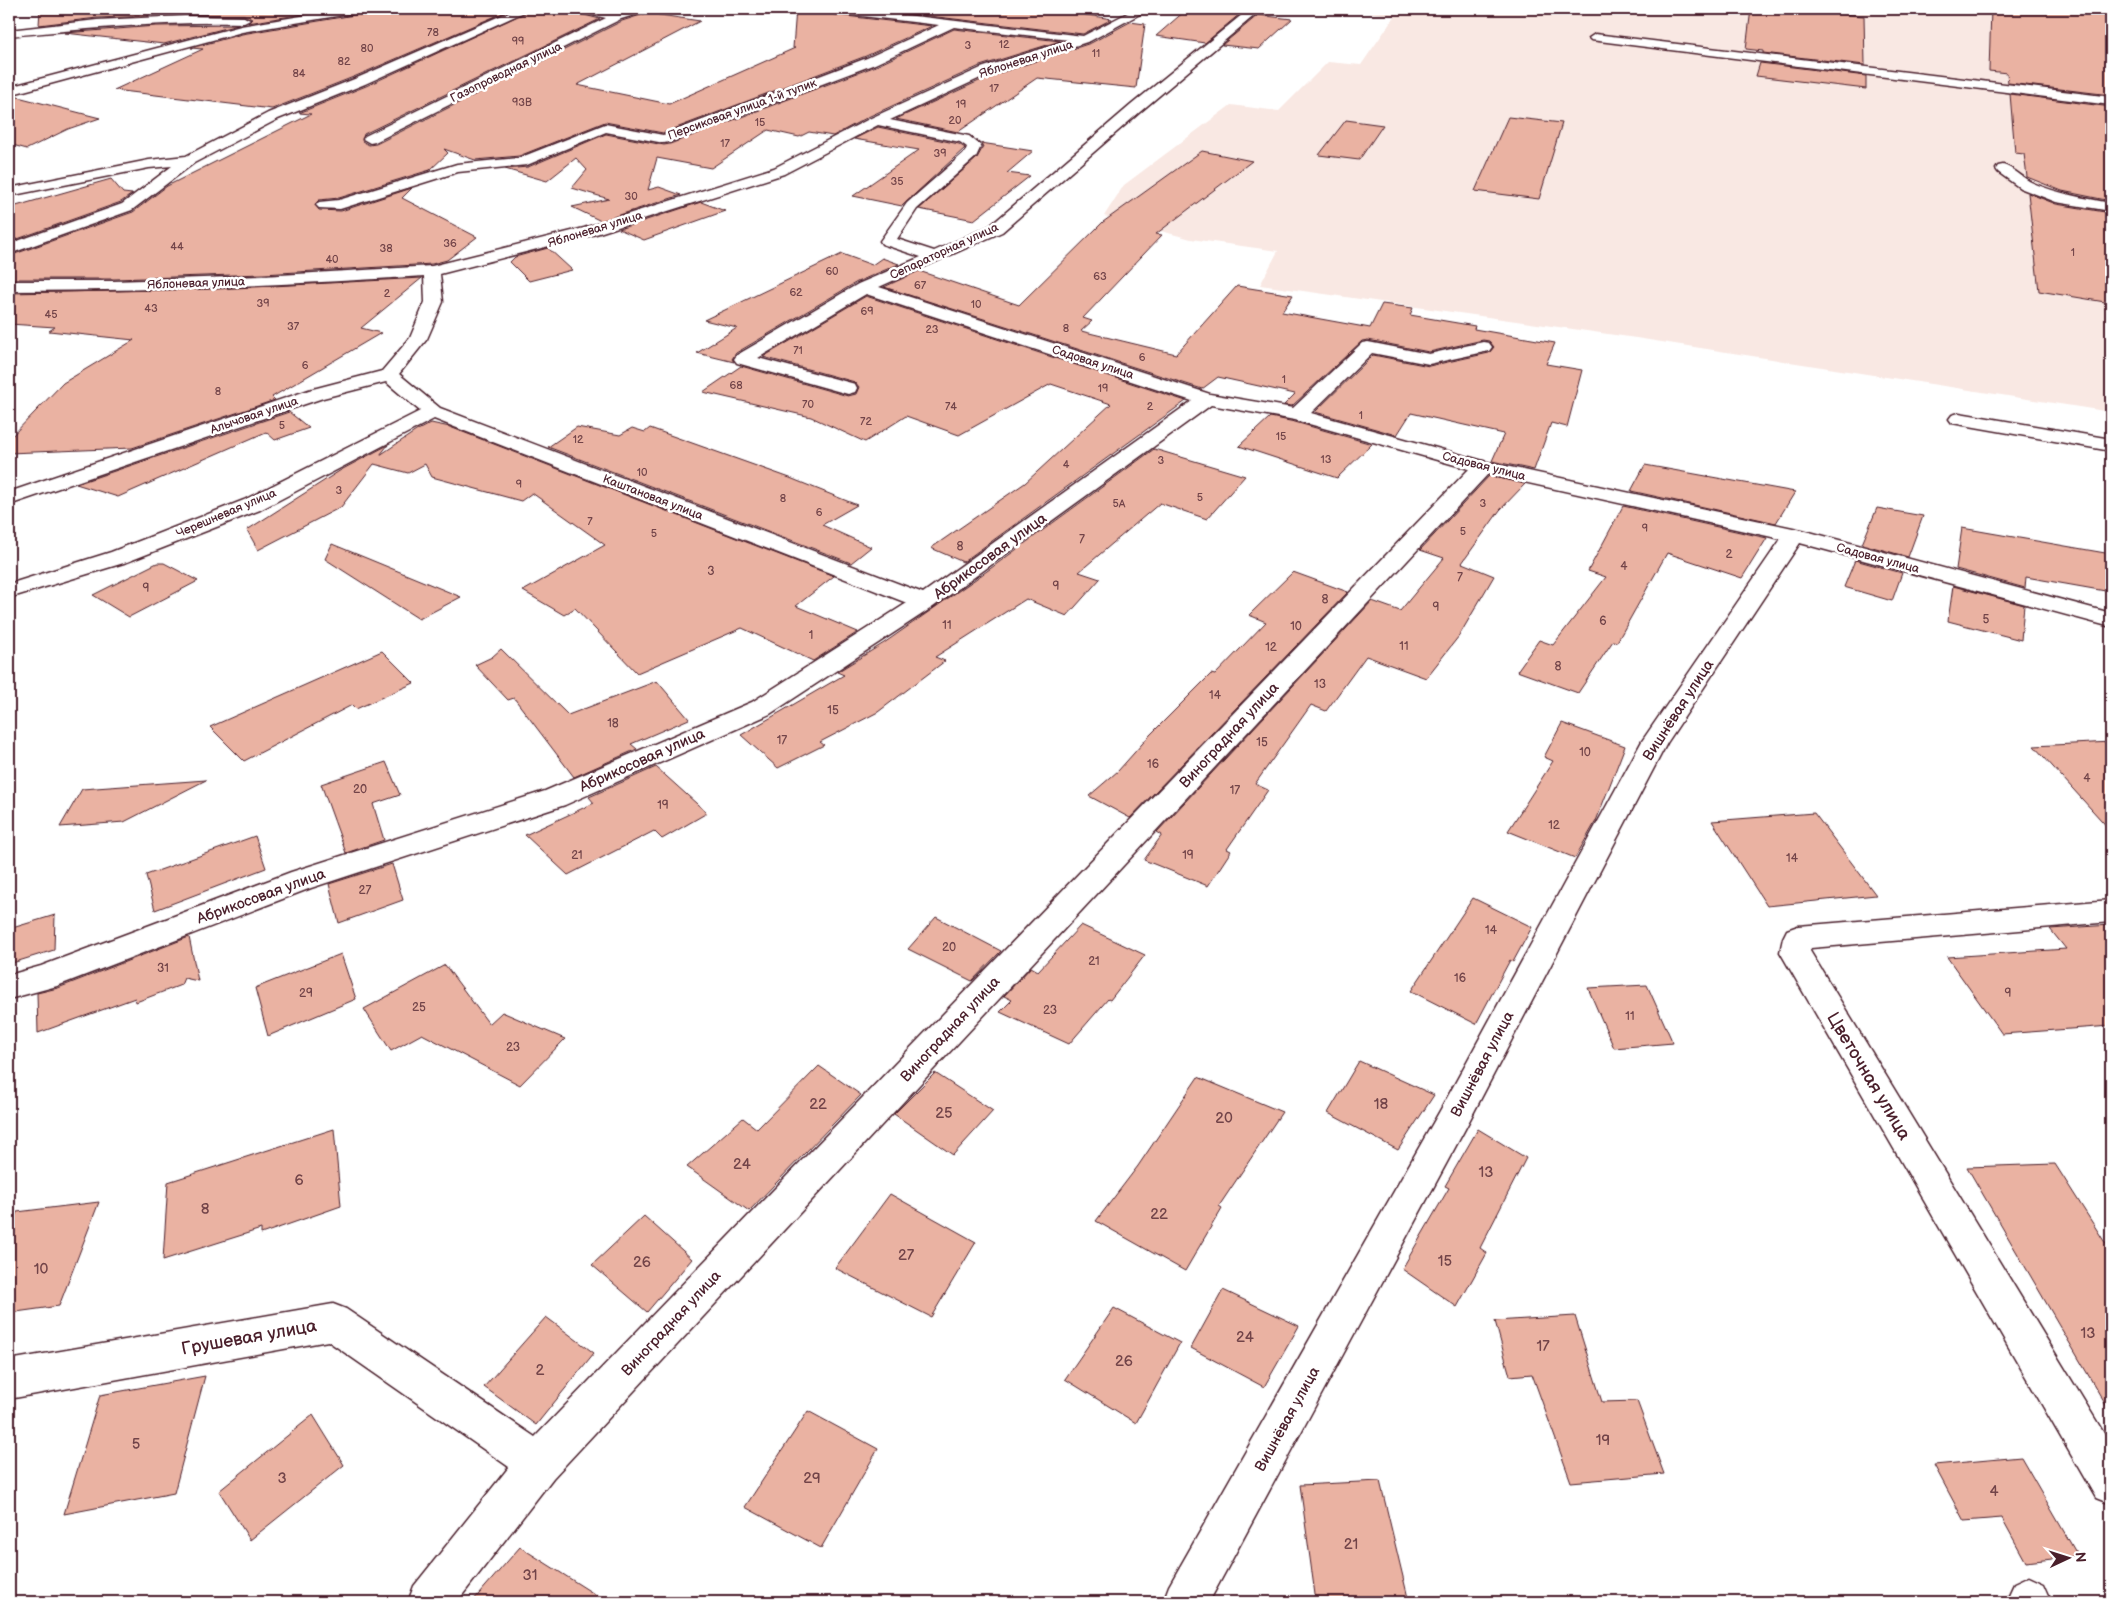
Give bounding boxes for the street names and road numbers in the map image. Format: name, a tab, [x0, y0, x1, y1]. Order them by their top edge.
street label: Яблоневая улица	[977, 37, 1075, 82]
street label: Газопроводная улица	[448, 39, 564, 106]
street label: Персиковая улица 1-й тупик	[666, 75, 819, 143]
street label: Яблоневая улица	[546, 208, 644, 251]
street label: Сепараторная улица	[888, 220, 1001, 283]
street label: Яблоневая улица	[147, 274, 245, 293]
street label: Садовая улица	[1050, 342, 1136, 383]
street label: Алычовая улица	[207, 393, 300, 438]
street label: Садовая улица	[1441, 449, 1527, 484]
street label: Каштановая улица	[601, 471, 705, 523]
street label: Черешневая улица	[174, 486, 279, 541]
street label: Абрикосовая улица	[929, 509, 1051, 604]
street label: Садовая улица	[1835, 540, 1921, 577]
street label: Вишнёвая улица	[1639, 656, 1718, 764]
street label: Виноградная улица	[1175, 678, 1283, 792]
street label: Абрикосовая улица	[576, 724, 708, 797]
street label: Абрикосовая улица	[193, 864, 328, 929]
street label: Виноградная улица	[896, 972, 1004, 1086]
street label: Вишнёвая улица	[1447, 1008, 1518, 1120]
street label: Цветочная улица	[1822, 1009, 1915, 1144]
street label: Виноградная улица	[617, 1266, 725, 1380]
street label: Грушевая улица	[180, 1315, 319, 1360]
street label: Вишнёвая улица	[1251, 1363, 1324, 1475]

